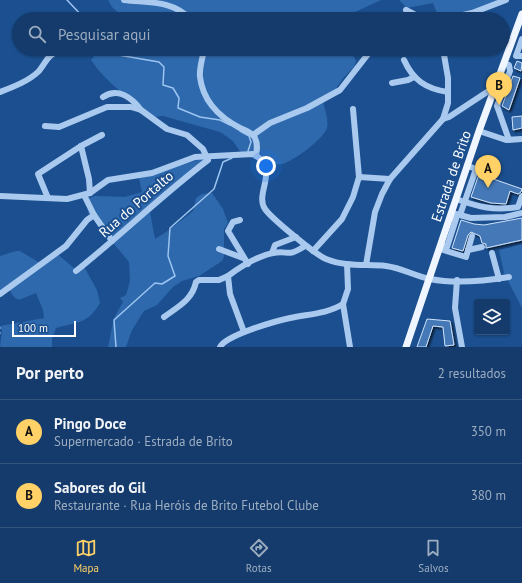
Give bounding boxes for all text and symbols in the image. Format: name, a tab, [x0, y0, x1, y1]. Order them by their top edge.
search box	[12, 12, 510, 56]
icon: search	[26, 23, 48, 45]
text: Pesquisar aqui	[58, 25, 150, 44]
pin: B	[486, 72, 512, 105]
street label: Estrada de Brito	[427, 128, 475, 224]
pin: A	[475, 155, 501, 188]
your location	[256, 156, 276, 176]
street label: Rua do Portalto	[95, 167, 177, 241]
map controls	[474, 299, 510, 335]
button: layers	[474, 299, 510, 335]
scale bar	[12, 319, 76, 338]
text: 100 m	[18, 321, 48, 335]
text: Por perto	[16, 362, 84, 384]
text: 2 resultados	[438, 365, 506, 382]
text: Pingo Doce	[54, 414, 126, 433]
text: A	[25, 423, 33, 440]
text: 350 m	[471, 423, 506, 440]
text: Supermercado · Estrada de Brito	[54, 433, 233, 450]
text: Sabores do Gil	[54, 478, 146, 497]
text: B	[25, 487, 33, 504]
text: 380 m	[471, 487, 506, 504]
text: Restaurante · Rua Heróis de Brito Futebol Clube	[54, 497, 319, 514]
tab: Mapa	[73, 537, 99, 575]
tab: Rotas	[246, 537, 272, 575]
tab: Salvos	[418, 537, 449, 575]

